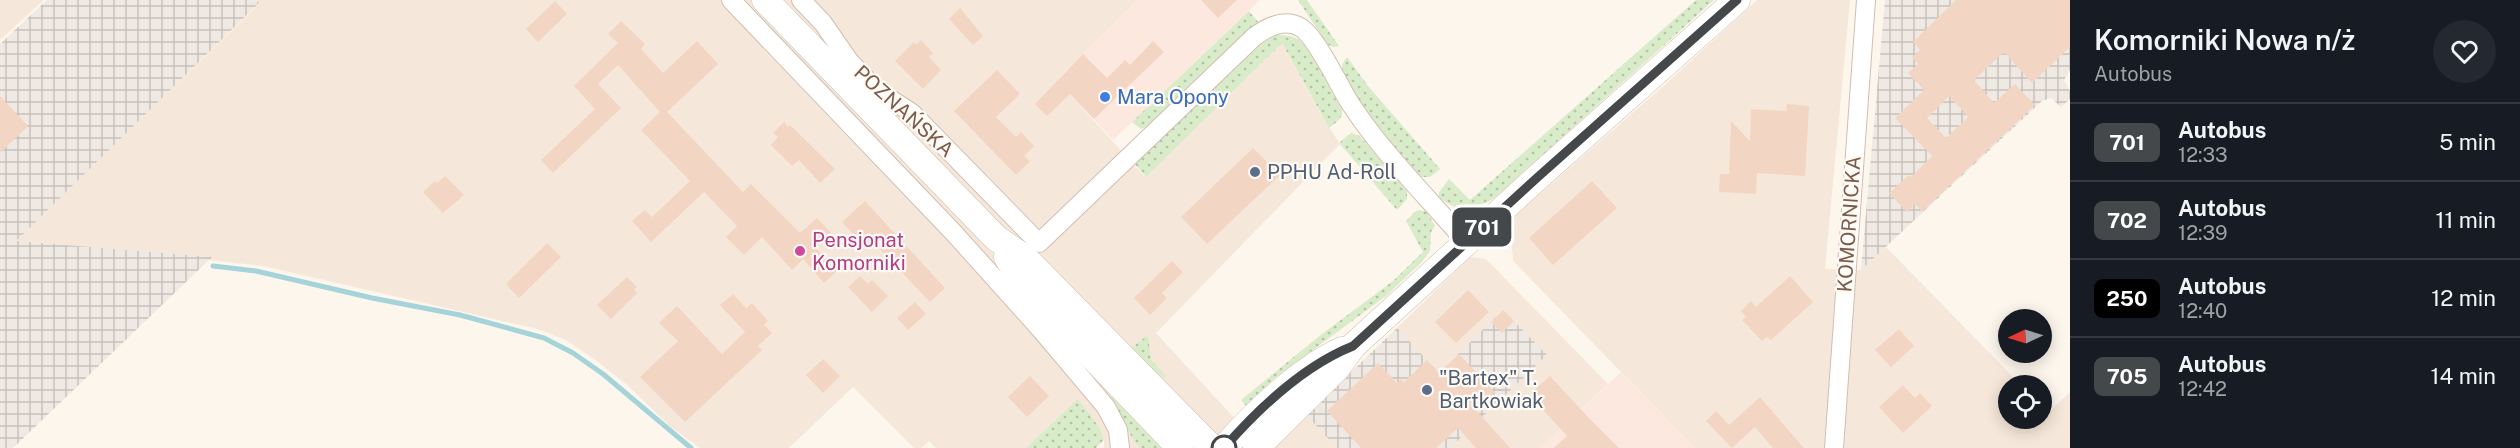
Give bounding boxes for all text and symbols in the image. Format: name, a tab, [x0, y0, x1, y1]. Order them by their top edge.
button: heart	[2433, 20, 2496, 83]
text: Komorniki Nowa n/ż	[2094, 23, 2355, 56]
street label: POZNAŃSKA	[849, 59, 959, 162]
text: Autobus	[2094, 62, 2172, 86]
place label: Mara Opony	[1117, 85, 1229, 109]
marker: Mara Opony	[1098, 90, 1112, 104]
text: Autobus	[2178, 117, 2266, 143]
text: 5 min	[2439, 129, 2496, 155]
text: 701	[2109, 130, 2145, 155]
text: 12:33	[2178, 143, 2228, 167]
street label: KOMORNICKA	[1832, 155, 1866, 293]
place label: PPHU Ad-Roll	[1267, 160, 1396, 184]
marker: PPHU Ad-Roll	[1248, 165, 1262, 179]
text: Autobus	[2178, 195, 2266, 221]
text: 11 min	[2435, 207, 2496, 233]
line badge: 701	[1448, 208, 1516, 246]
text: 702	[2107, 208, 2147, 233]
text: 701	[1464, 215, 1500, 240]
text: 12:39	[2178, 221, 2228, 245]
place label: Pensjonat Komorniki	[812, 228, 906, 275]
marker: Pensjonat Komorniki	[793, 244, 807, 258]
text: Autobus	[2178, 273, 2266, 299]
text: 12 min	[2431, 285, 2496, 311]
text: 250	[2106, 286, 2148, 311]
text: 12:40	[2178, 299, 2227, 323]
north arrow	[1998, 309, 2052, 363]
map controls	[1998, 309, 2052, 429]
text: Autobus	[2178, 351, 2266, 377]
text: 14 min	[2431, 363, 2496, 389]
text: 705	[2107, 364, 2147, 389]
place label: "Bartex" T. Bartkowiak	[1439, 366, 1544, 413]
button: locate	[1998, 375, 2052, 429]
text: 12:42	[2178, 377, 2227, 401]
marker: "Bartex" T. Bartkowiak	[1420, 383, 1434, 397]
unlabelled marker	[1211, 435, 1237, 448]

